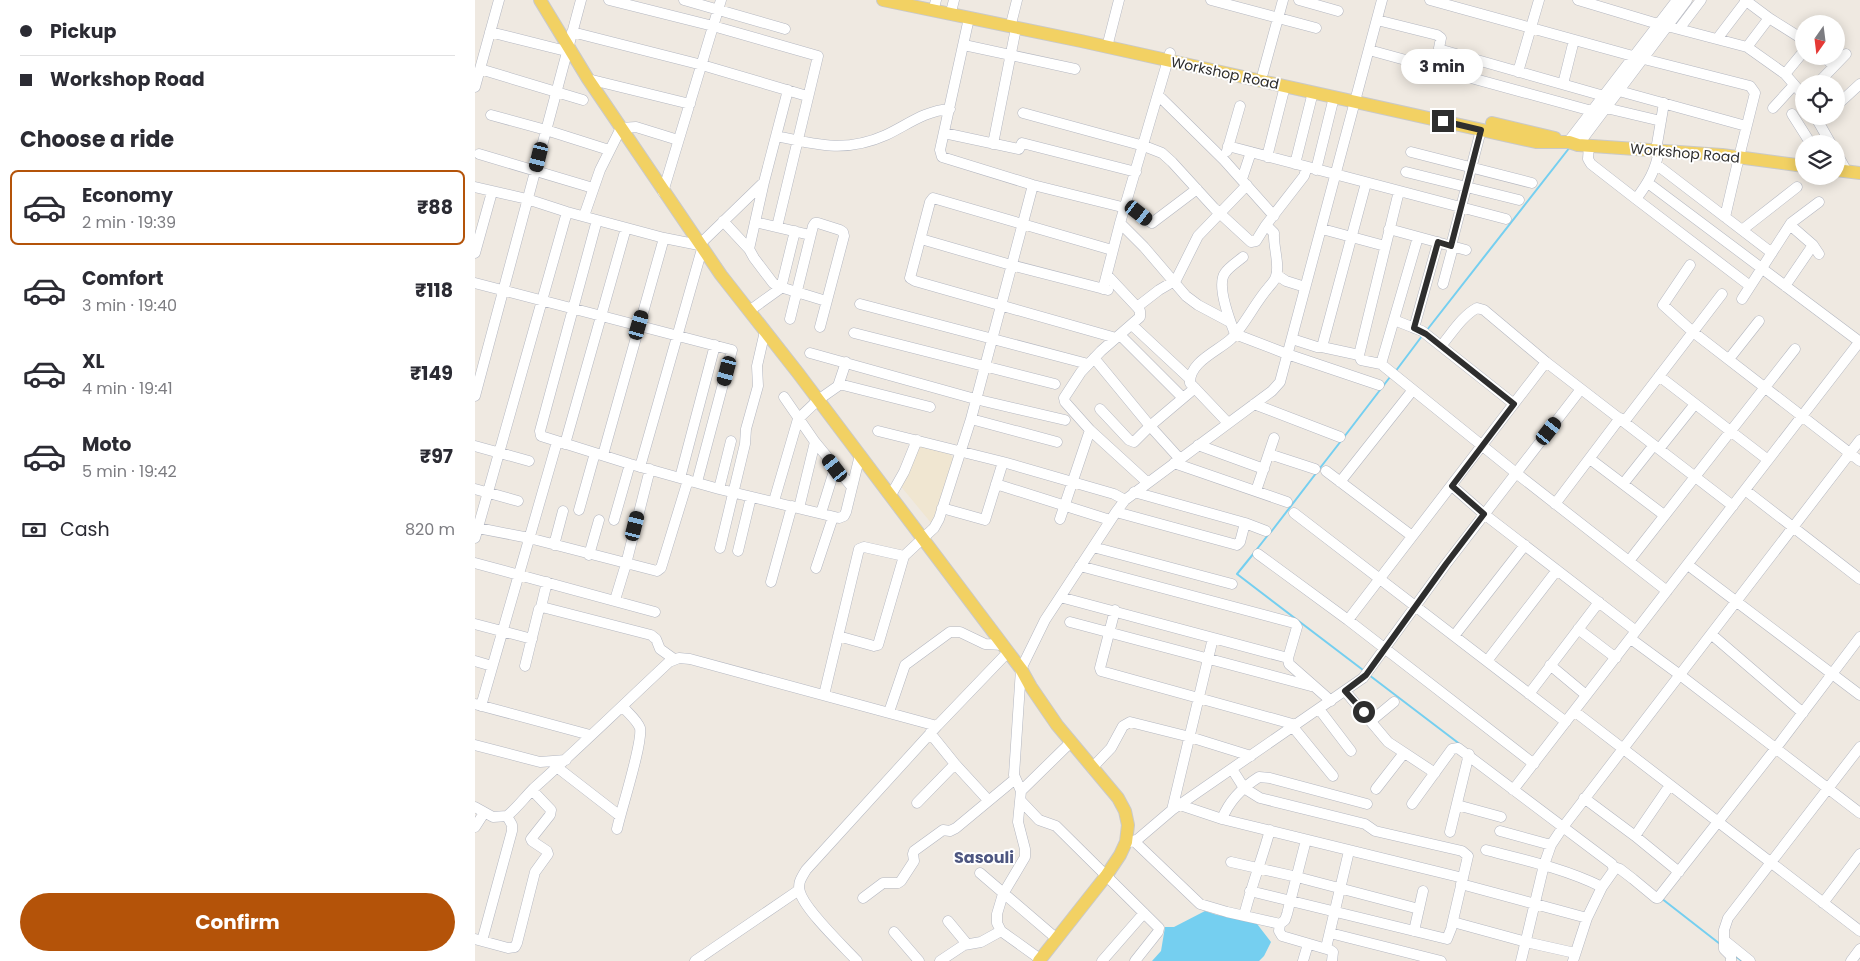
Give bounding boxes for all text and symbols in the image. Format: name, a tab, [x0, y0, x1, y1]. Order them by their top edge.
north arrow	[1795, 15, 1845, 65]
map controls	[1795, 15, 1845, 185]
text: Pickup	[50, 18, 116, 45]
callout: 3 min	[1402, 48, 1484, 84]
street label: Workshop Road	[1169, 52, 1281, 94]
text: 3 min	[1419, 55, 1465, 78]
text: Workshop Road	[50, 66, 205, 93]
button: locate	[1795, 75, 1845, 125]
route end	[1432, 110, 1454, 132]
text: Choose a ride	[20, 124, 174, 155]
button: layers	[1795, 135, 1845, 185]
street label: Workshop Road	[1629, 138, 1741, 168]
car	[528, 141, 549, 173]
text: Economy	[82, 182, 173, 209]
icon: car	[22, 185, 67, 230]
text: ₹88	[417, 194, 453, 221]
car	[1122, 198, 1155, 228]
text: 2 min · 19:39	[82, 211, 176, 234]
text: Comfort	[82, 265, 164, 292]
icon: car	[22, 268, 67, 313]
text: ₹118	[415, 277, 453, 304]
text: 3 min · 19:40	[82, 294, 177, 317]
car	[627, 309, 650, 341]
text: XL	[82, 348, 105, 375]
icon: car	[22, 351, 67, 396]
car	[715, 355, 738, 387]
text: ₹149	[410, 360, 453, 387]
text: 4 min · 19:41	[82, 377, 173, 400]
car	[1533, 415, 1564, 447]
text: Moto	[82, 431, 131, 458]
icon: car	[22, 434, 67, 479]
text: ₹97	[420, 443, 453, 470]
car	[819, 452, 850, 484]
text: 5 min · 19:42	[82, 460, 177, 483]
car	[624, 510, 645, 542]
icon: cash	[20, 516, 48, 544]
text: Cash	[60, 516, 110, 543]
text: 820 m	[405, 518, 455, 541]
route start	[1353, 701, 1375, 723]
district label: Sasouli	[954, 846, 1014, 869]
button: Confirm	[20, 893, 455, 951]

